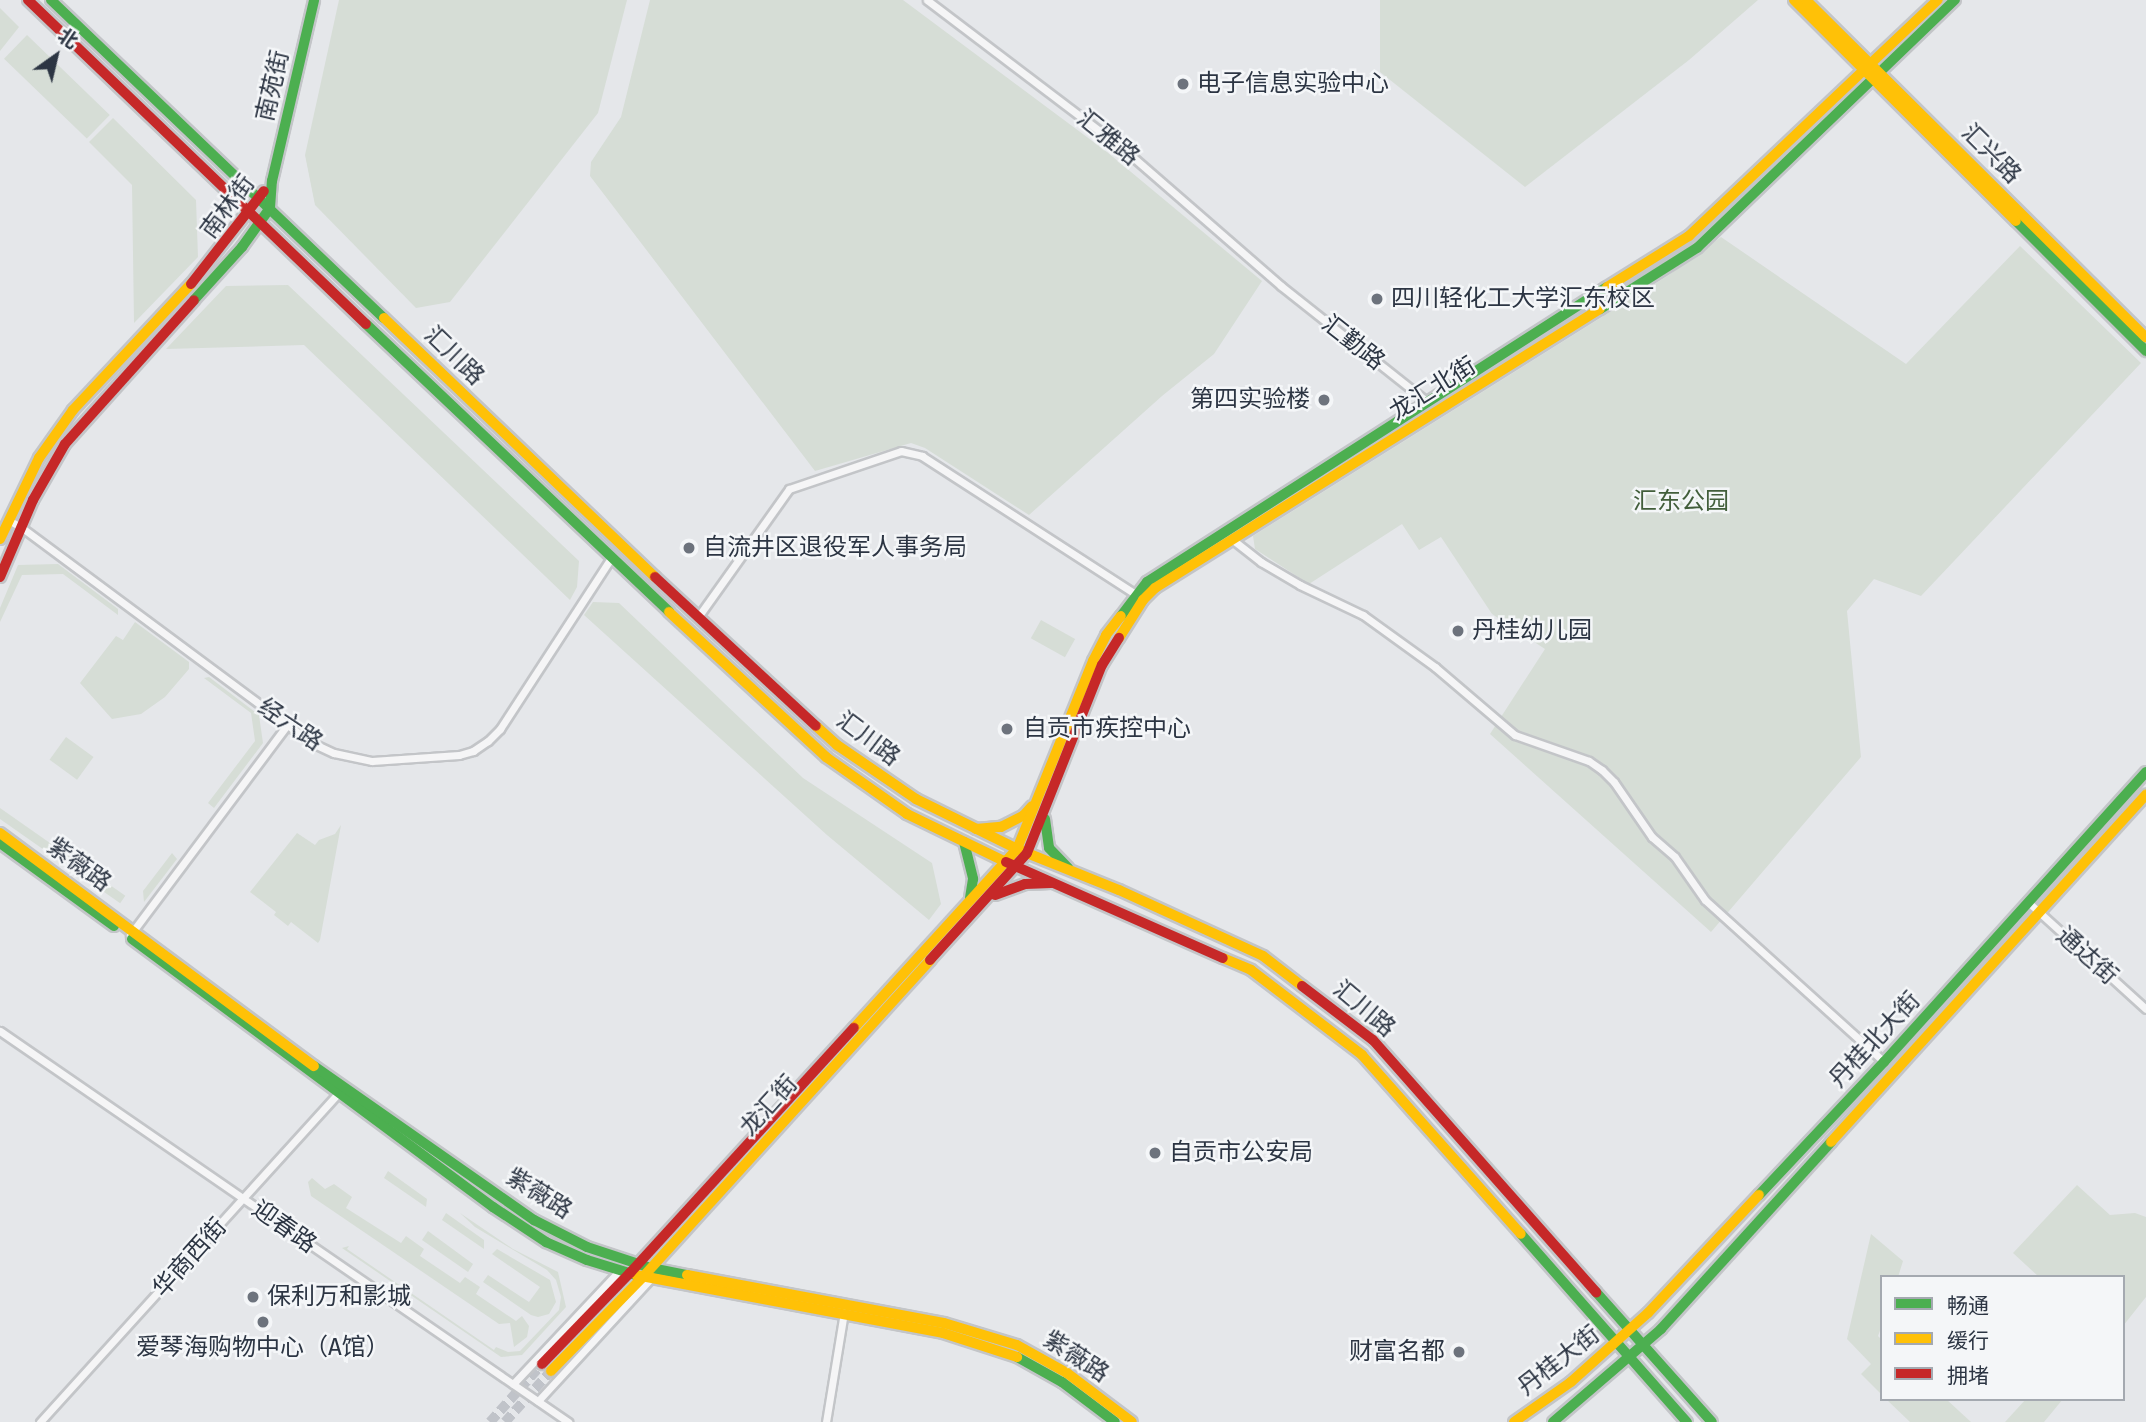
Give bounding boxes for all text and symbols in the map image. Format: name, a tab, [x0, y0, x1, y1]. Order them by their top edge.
north arrow	[21, 21, 91, 91]
text: 北	[54, 23, 82, 53]
street label: 南苑街	[251, 48, 295, 124]
place label: 电子信息实验中心	[1197, 70, 1389, 98]
marker: 电子信息实验中心	[1175, 76, 1191, 92]
street label: 汇雅路	[1071, 104, 1145, 172]
street label: 汇兴路	[1955, 118, 2027, 190]
street label: 南林街	[195, 170, 261, 244]
place label: 四川轻化工大学汇东校区	[1391, 285, 1655, 313]
marker: 四川轻化工大学汇东校区	[1369, 291, 1385, 307]
street label: 汇勤路	[1316, 309, 1390, 377]
street label: 汇川路	[418, 321, 490, 391]
street label: 龙汇北街	[1385, 351, 1481, 427]
place label: 第四实验楼	[1190, 386, 1310, 414]
marker: 第四实验楼	[1316, 392, 1332, 408]
park label: 汇东公园	[1633, 488, 1729, 516]
place label: 自流井区退役军人事务局	[703, 534, 967, 562]
marker: 自流井区退役军人事务局	[681, 540, 697, 556]
place label: 丹桂幼儿园	[1472, 617, 1592, 645]
marker: 丹桂幼儿园	[1450, 623, 1466, 639]
street label: 经六路	[252, 693, 328, 757]
street label: 汇川路	[831, 706, 905, 772]
place label: 自贡市疾控中心	[1023, 715, 1191, 743]
marker: 自贡市疾控中心	[997, 719, 1017, 739]
street label: 紫薇路	[41, 832, 117, 898]
street label: 通达街	[2051, 921, 2123, 991]
street label: 汇川路	[1327, 975, 1401, 1043]
street label: 丹桂北大街	[1824, 986, 1926, 1094]
street label: 龙汇街	[734, 1070, 804, 1142]
place label: 自贡市公安局	[1169, 1139, 1313, 1167]
marker: 自贡市公安局	[1147, 1145, 1163, 1161]
street label: 紫薇路	[501, 1163, 577, 1225]
street label: 迎春路	[246, 1195, 322, 1259]
street label: 华商西街	[147, 1213, 233, 1303]
legend	[1880, 1275, 2125, 1401]
place label: 保利万和影城	[267, 1283, 411, 1311]
marker: 保利万和影城	[245, 1289, 261, 1305]
text: 畅通	[1947, 1293, 1989, 1319]
marker: 爱琴海购物中心（A馆）	[255, 1314, 271, 1330]
street label: 丹桂大街	[1512, 1320, 1606, 1402]
street label: 紫薇路	[1038, 1325, 1114, 1389]
text: 缓行	[1947, 1328, 1989, 1354]
place label: 爱琴海购物中心（A馆）	[136, 1334, 390, 1362]
place label: 财富名都	[1349, 1338, 1445, 1366]
marker: 财富名都	[1451, 1344, 1467, 1360]
text: 拥堵	[1947, 1363, 1989, 1389]

